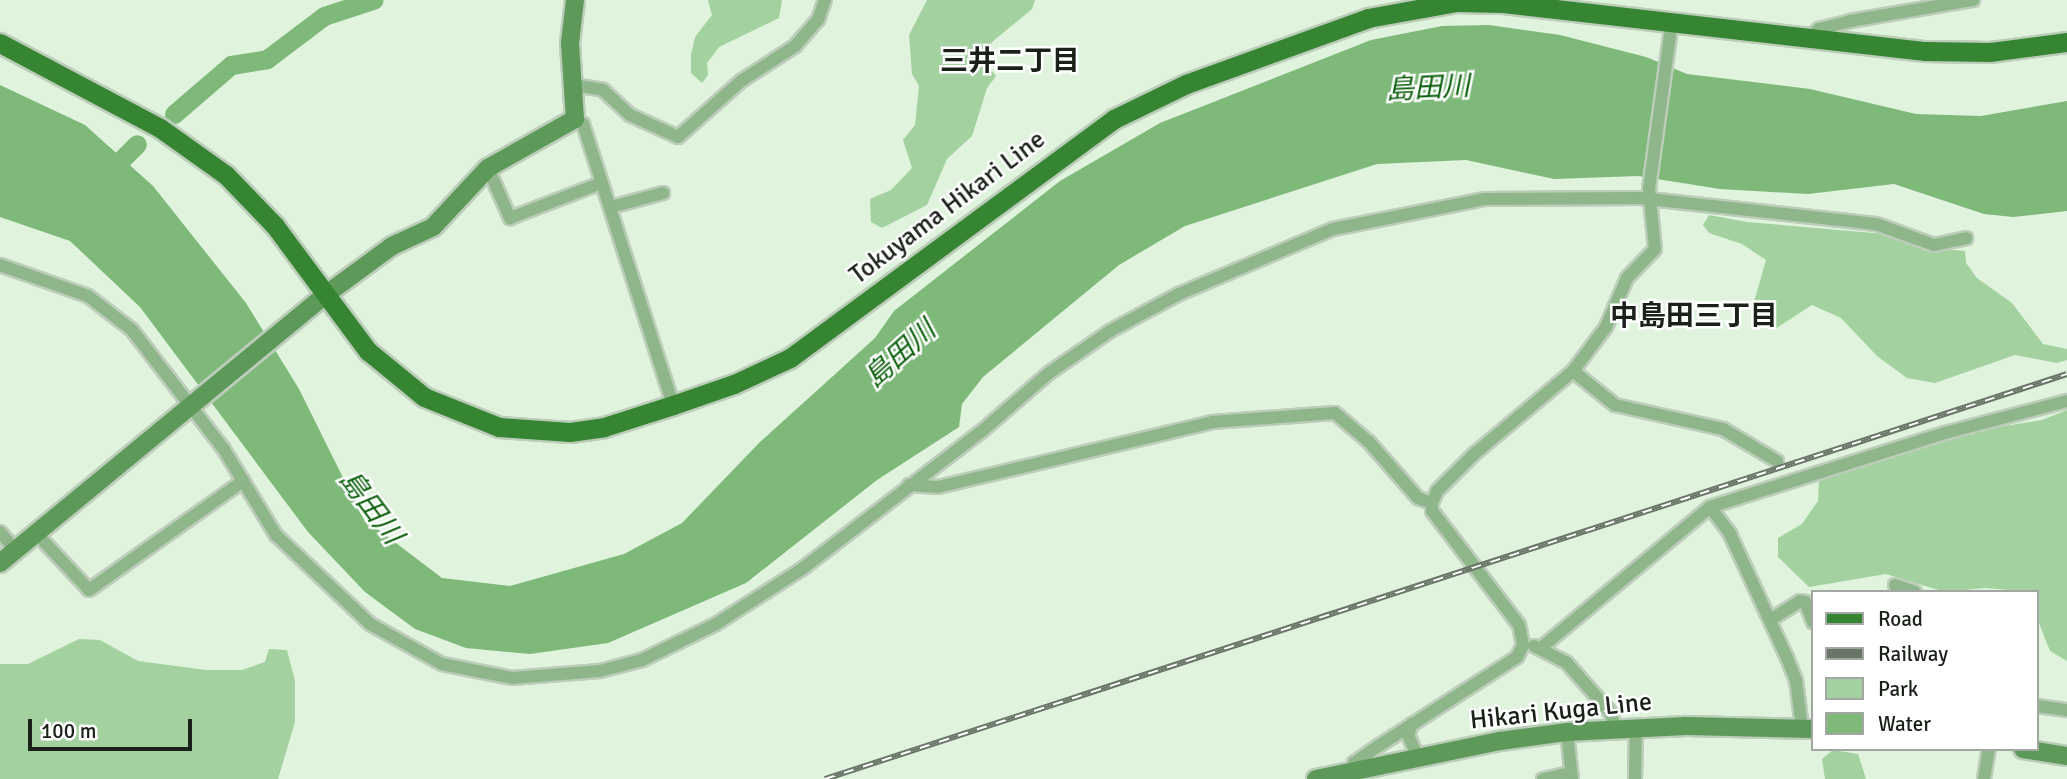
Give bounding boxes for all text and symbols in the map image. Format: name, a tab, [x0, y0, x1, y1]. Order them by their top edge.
district label: 三井二丁目	[940, 44, 1080, 78]
water label: 島田川	[1385, 69, 1471, 107]
street label: Tokuyama Hikari Line	[844, 124, 1052, 292]
district label: 中島田三丁目	[1610, 299, 1778, 333]
water label: 島田川	[858, 313, 942, 395]
water label: 島田川	[332, 463, 410, 551]
legend	[1812, 590, 2039, 751]
text: Road	[1878, 606, 1923, 632]
text: Railway	[1878, 641, 1948, 667]
text: Park	[1878, 676, 1918, 702]
street label: Hikari Kuga Line	[1468, 687, 1654, 737]
scale bar	[32, 706, 196, 750]
text: Water	[1878, 711, 1931, 737]
text: 100 m	[41, 718, 96, 744]

